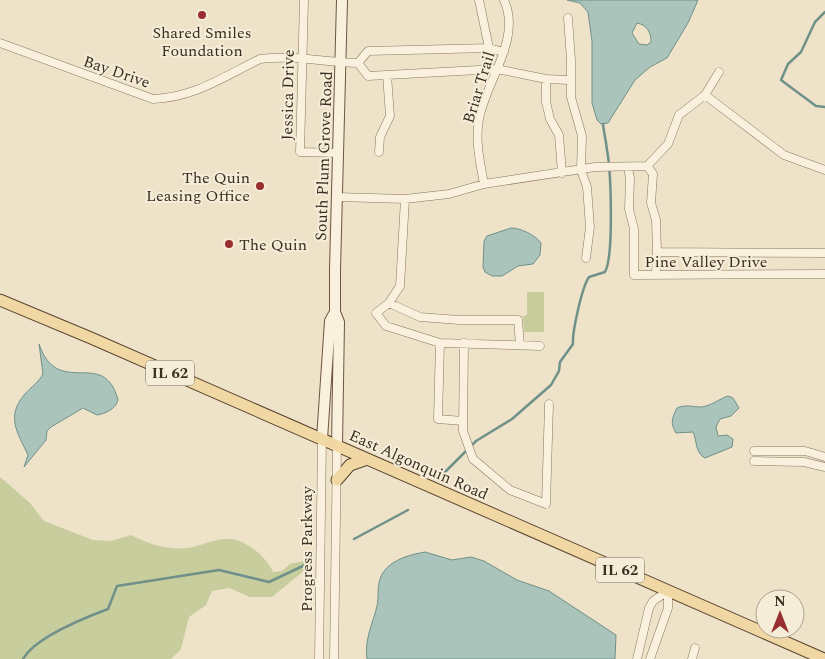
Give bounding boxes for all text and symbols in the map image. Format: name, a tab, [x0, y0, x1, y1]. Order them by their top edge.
marker: Shared Smiles Foundation	[196, 9, 208, 21]
place label: Shared Smiles Foundation	[152, 21, 252, 63]
street label: Briar Trail	[457, 48, 501, 126]
street label: Bay Drive	[80, 49, 153, 95]
street label: Jessica Drive	[275, 49, 301, 141]
street label: South Plum Grove Road	[309, 71, 339, 241]
place label: The Quin Leasing Office	[146, 166, 250, 208]
marker: The Quin Leasing Office	[254, 180, 266, 192]
place label: The Quin	[239, 233, 307, 257]
marker: The Quin	[223, 238, 235, 250]
street label: Pine Valley Drive	[644, 250, 768, 274]
road number: IL 62	[146, 360, 194, 386]
street label: East Algonquin Road	[345, 423, 492, 506]
street label: Progress Parkway	[295, 485, 319, 612]
road number: IL 62	[596, 558, 644, 582]
north arrow	[755, 589, 805, 639]
text: N	[774, 591, 786, 612]

